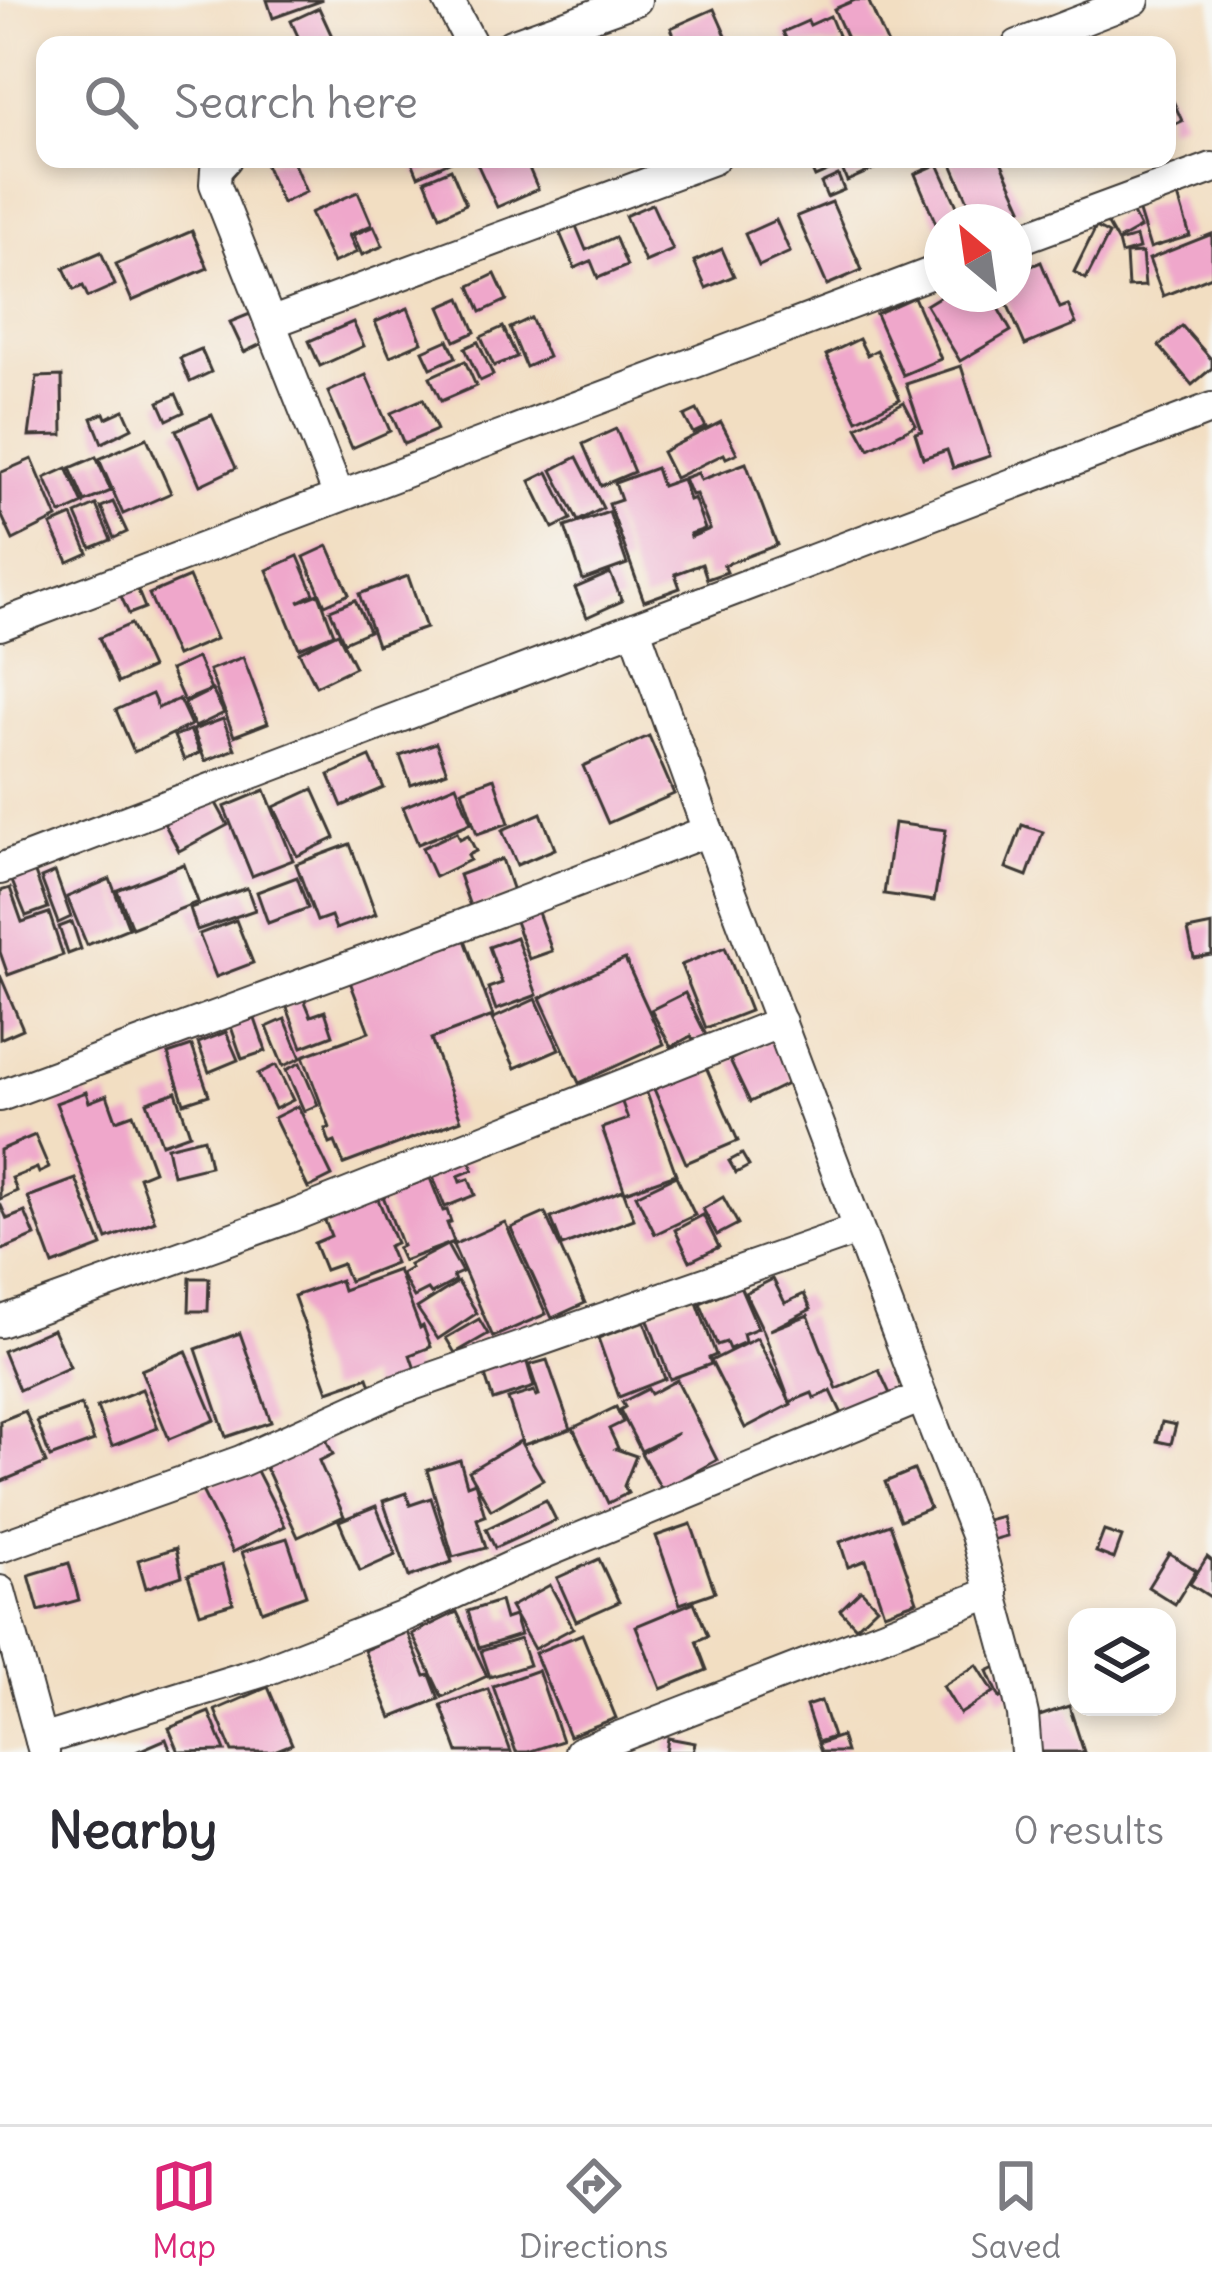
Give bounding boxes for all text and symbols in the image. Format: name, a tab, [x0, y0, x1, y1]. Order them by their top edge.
search box	[36, 36, 1176, 168]
icon: search	[78, 69, 144, 135]
text: Search here	[174, 74, 418, 130]
north arrow	[924, 204, 1032, 312]
map controls	[1068, 1608, 1176, 1716]
button: layers	[1068, 1608, 1176, 1716]
text: Nearby	[48, 1798, 217, 1862]
text: 0 results	[1013, 1806, 1164, 1855]
tab: Map	[151, 2153, 217, 2267]
tab: Directions	[519, 2153, 668, 2267]
tab: Saved	[971, 2153, 1061, 2267]

